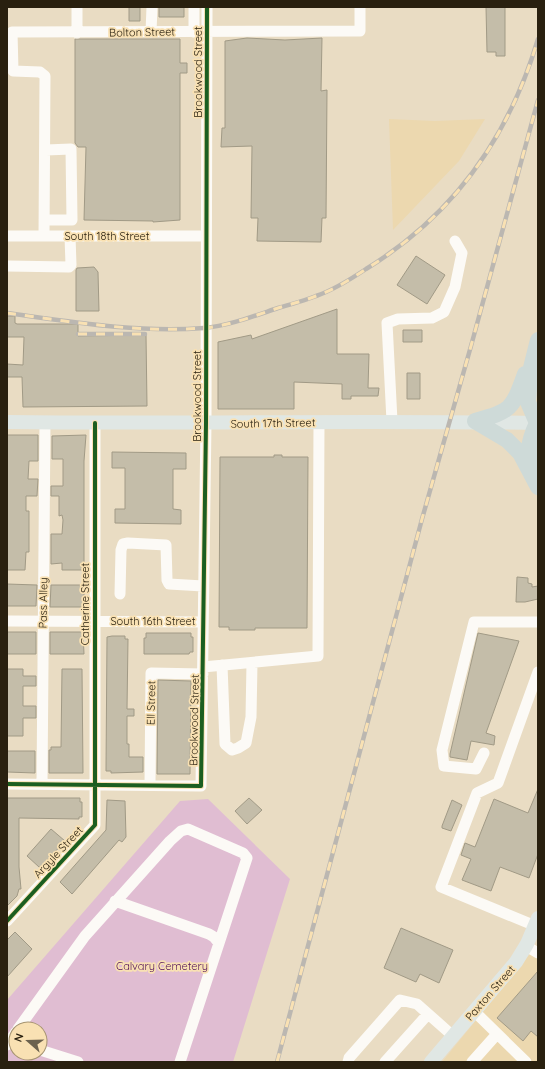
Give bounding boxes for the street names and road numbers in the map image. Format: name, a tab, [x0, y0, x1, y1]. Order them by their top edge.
street label: Bolton Street	[109, 24, 175, 40]
street label: Brookwood Street	[191, 26, 205, 118]
street label: South 18th Street	[64, 229, 150, 243]
street label: Brookwood Street	[190, 350, 204, 442]
street label: South 17th Street	[230, 415, 316, 431]
street label: Catherine Street	[78, 563, 92, 645]
street label: Pass Alley	[36, 577, 50, 629]
street label: South 16th Street	[110, 614, 196, 628]
street label: Brookwood Street	[186, 674, 202, 766]
street label: Ell Street	[144, 680, 158, 725]
street label: Argyle Street	[30, 823, 86, 881]
street label: Paxton Street	[462, 962, 518, 1024]

